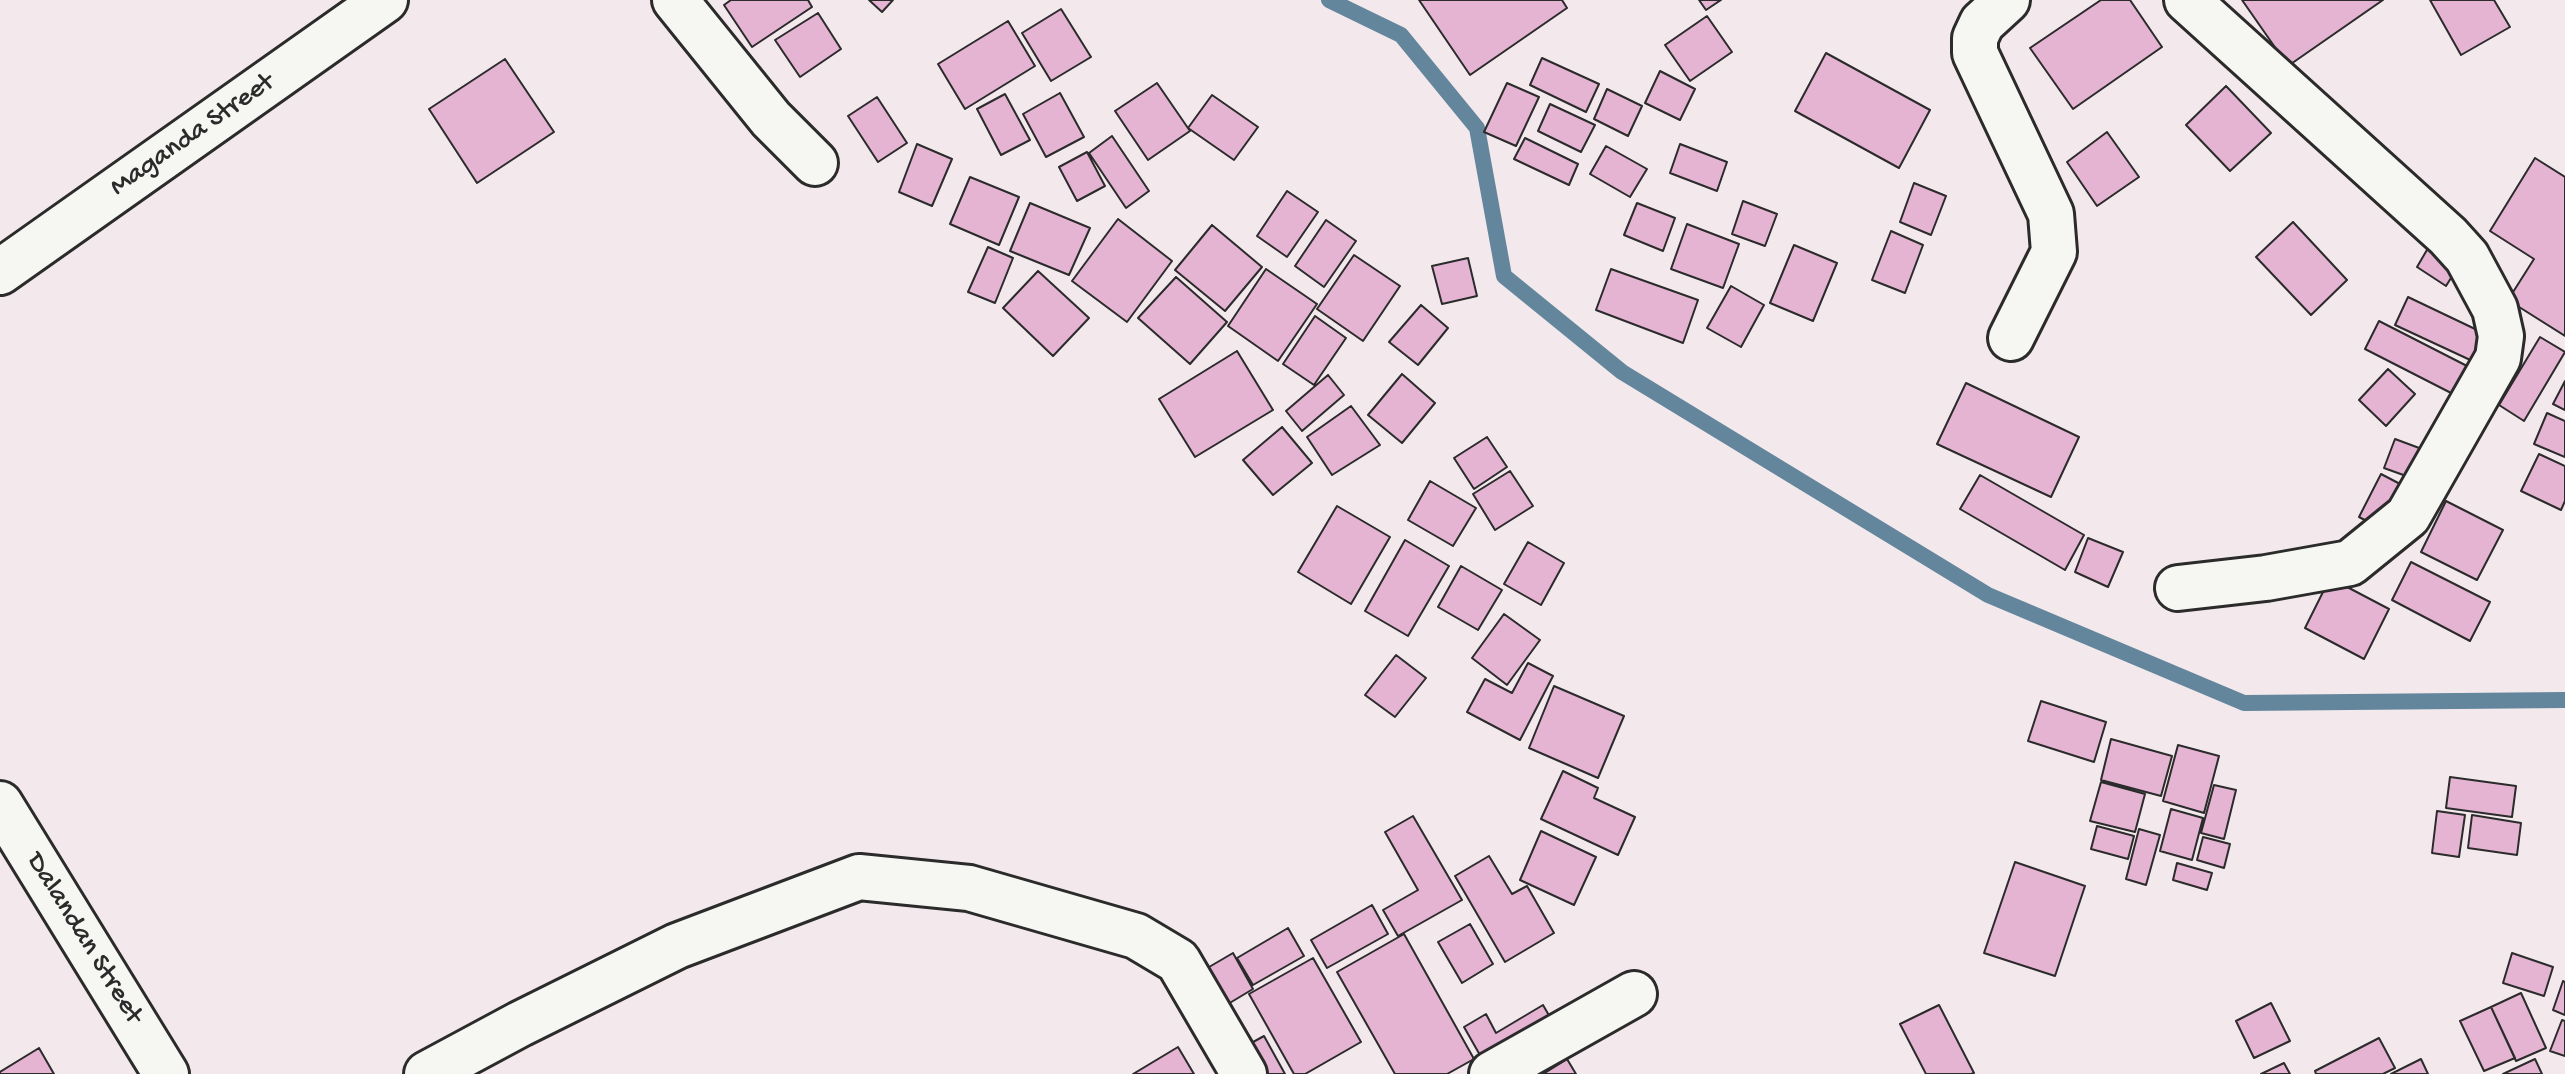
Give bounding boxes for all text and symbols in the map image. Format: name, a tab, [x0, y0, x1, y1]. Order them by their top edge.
street label: Maganda Street	[104, 67, 282, 205]
street label: Dalandan Street	[17, 847, 149, 1031]

